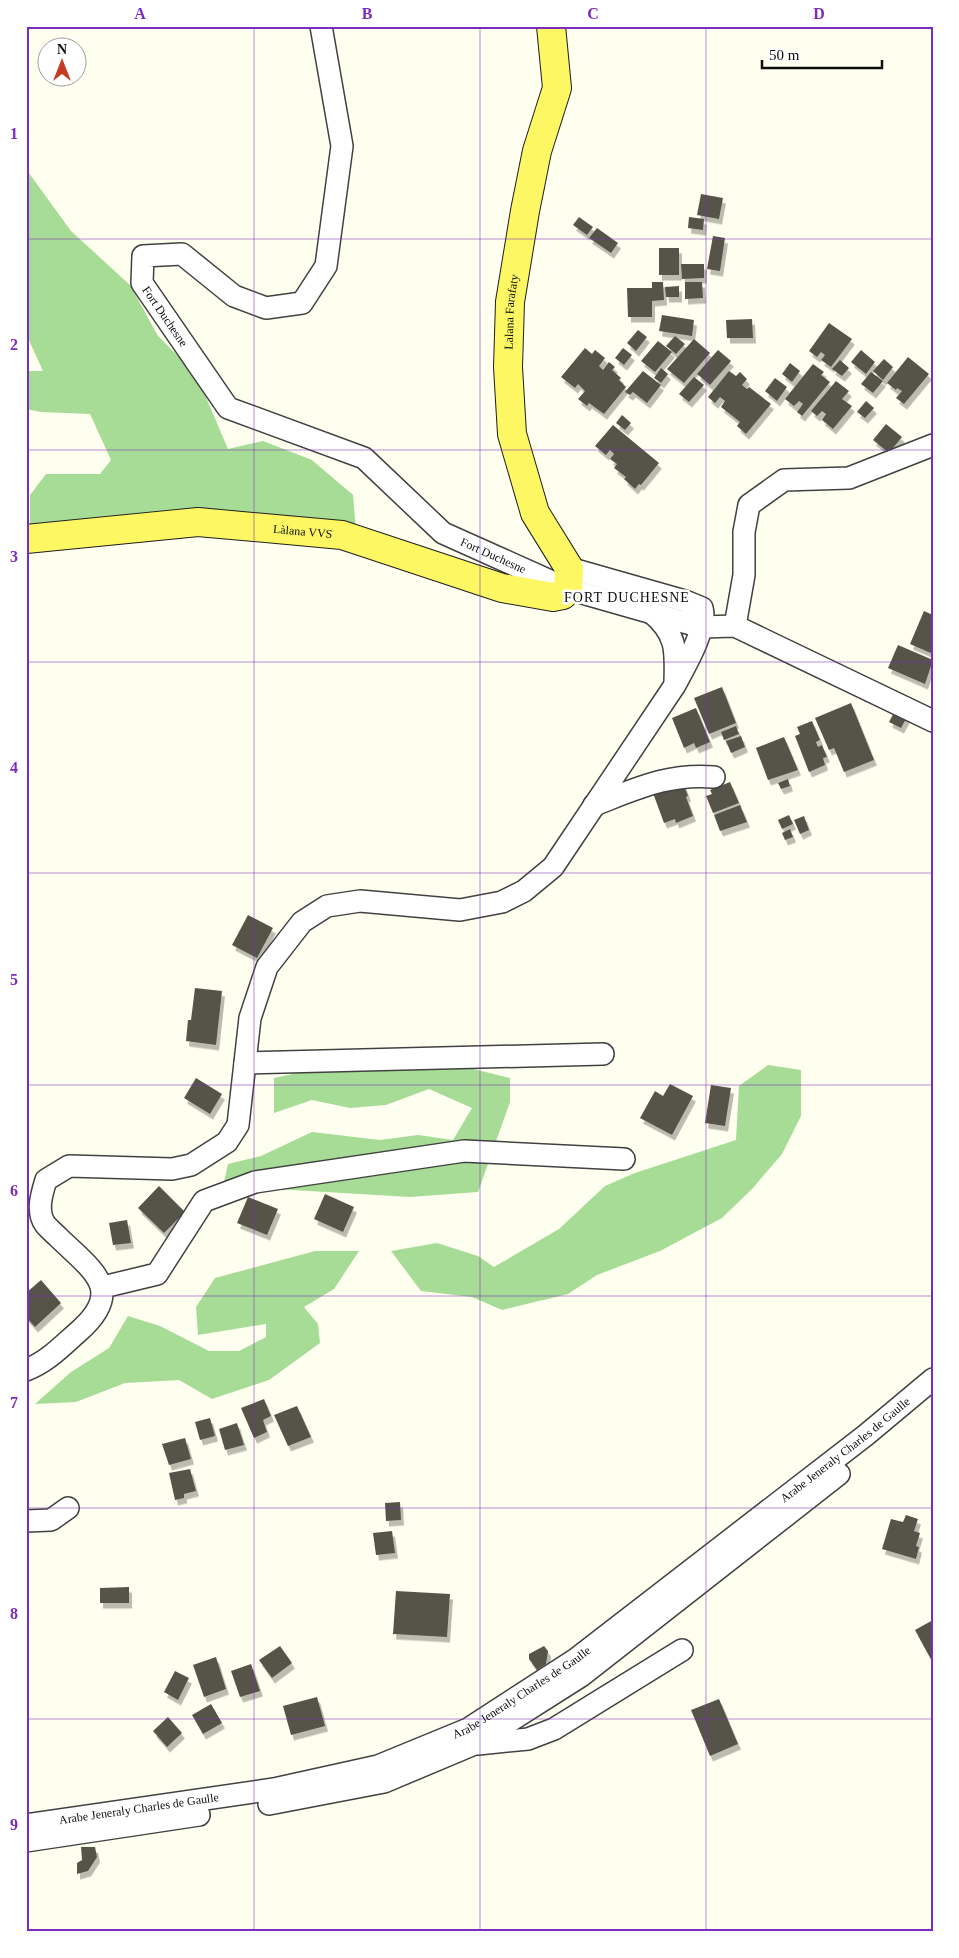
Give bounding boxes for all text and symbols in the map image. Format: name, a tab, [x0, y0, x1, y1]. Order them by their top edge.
text: A	[134, 5, 146, 22]
text: B	[362, 5, 373, 22]
text: C	[587, 5, 599, 22]
text: D	[813, 5, 825, 22]
north arrow	[38, 38, 88, 88]
scale bar	[762, 38, 882, 70]
text: N	[57, 42, 67, 57]
text: 50 m	[769, 47, 800, 63]
text: 1	[10, 125, 18, 142]
street label: Lalana Farafaty	[502, 273, 521, 350]
street label: Fort Duchesne	[139, 283, 191, 349]
text: 2	[10, 336, 18, 353]
street label: Làlana VVS	[272, 522, 333, 541]
street label: Fort Duchesne	[458, 535, 528, 576]
text: 3	[10, 548, 18, 565]
district label: FORT DUCHESNE	[564, 590, 690, 605]
text: 4	[10, 759, 18, 776]
text: 5	[10, 971, 18, 988]
text: 6	[10, 1182, 18, 1199]
text: 7	[10, 1394, 18, 1411]
street label: Arabe Jeneraly Charles de Gaulle	[778, 1394, 913, 1505]
text: 8	[10, 1605, 18, 1622]
street label: Arabe Jeneraly Charles de Gaulle	[450, 1643, 593, 1742]
street label: Arabe Jeneraly Charles de Gaulle	[58, 1790, 220, 1827]
text: 9	[10, 1816, 18, 1833]

